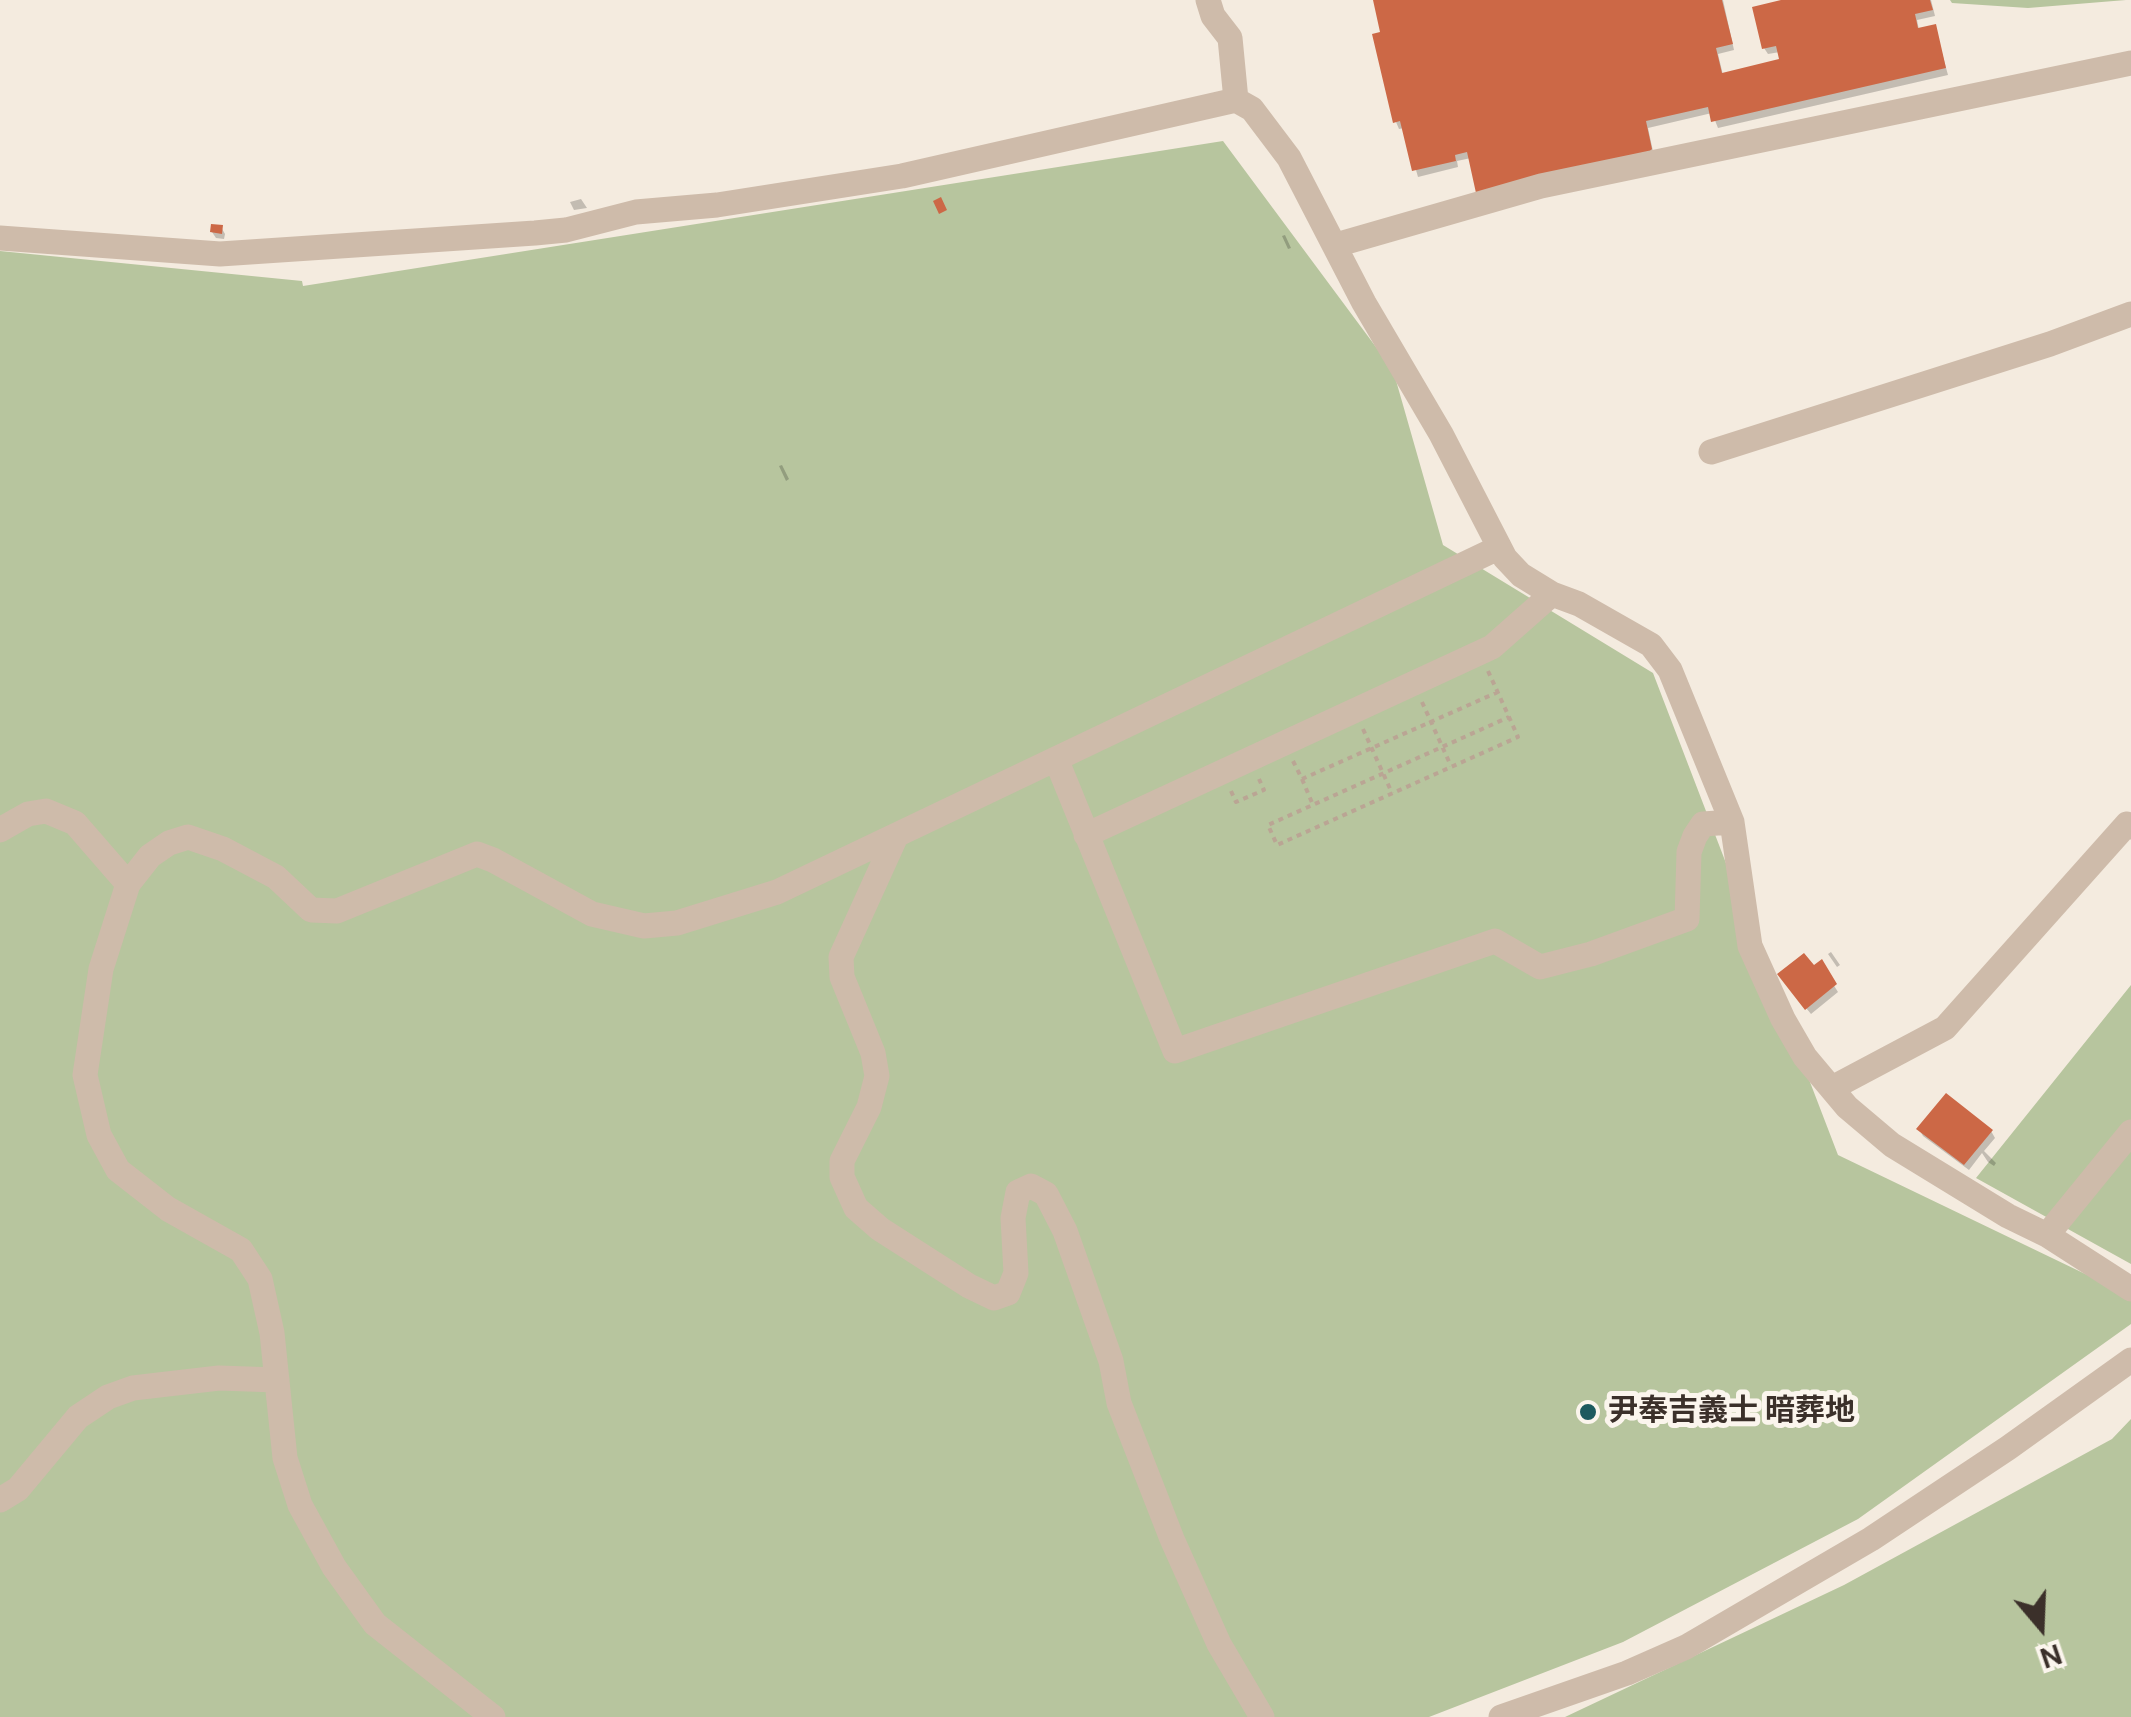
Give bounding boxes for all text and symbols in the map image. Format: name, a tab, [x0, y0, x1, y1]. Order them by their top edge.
place label: 尹奉吉義士 暗葬地	[1608, 1394, 1855, 1430]
marker: 尹奉吉義士 暗葬地	[1577, 1401, 1599, 1423]
north arrow	[1991, 1577, 2091, 1677]
text: N	[2035, 1635, 2067, 1677]

